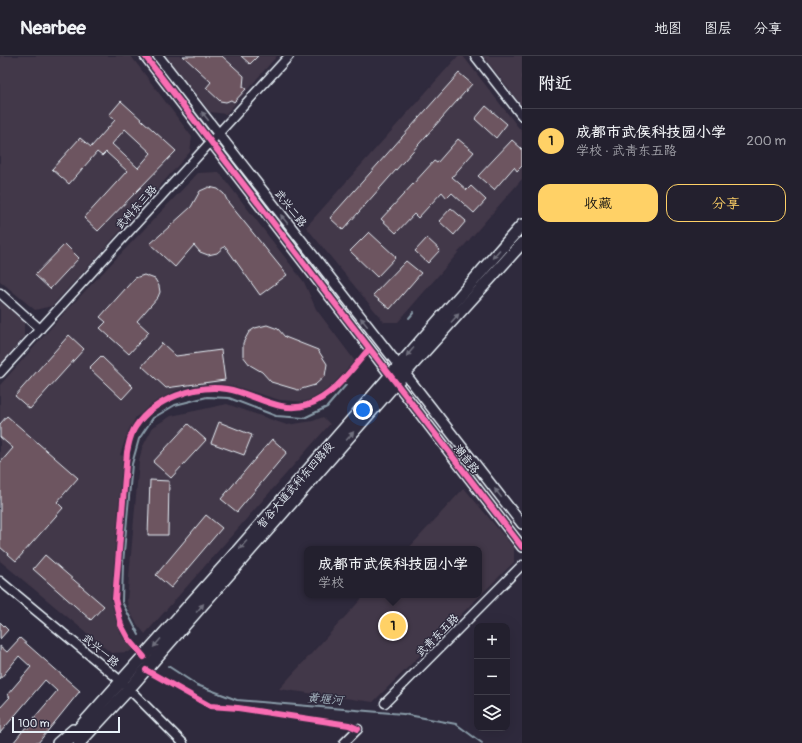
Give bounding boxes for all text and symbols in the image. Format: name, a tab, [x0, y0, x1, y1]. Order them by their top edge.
text: Nearbee	[20, 16, 86, 40]
text: 地图	[654, 20, 682, 37]
text: 图层	[704, 20, 732, 37]
text: 分享	[754, 20, 782, 37]
text: 附近	[538, 73, 572, 94]
one-way arrow	[201, 110, 209, 121]
text: 成都市武侯科技园小学	[576, 123, 726, 142]
text: 1	[548, 133, 554, 149]
text: 200 m	[747, 133, 786, 149]
text: 学校 · 武青东五路	[576, 143, 677, 159]
street label: 武科东三路	[113, 183, 160, 232]
button: 收藏	[538, 184, 658, 222]
button: 分享	[666, 184, 786, 222]
street label: 武兴二路	[272, 187, 309, 230]
one-way arrow	[280, 213, 289, 224]
one-way arrow	[492, 249, 501, 259]
one-way arrow	[451, 313, 460, 323]
one-way arrow	[360, 316, 368, 327]
one-way arrow	[406, 346, 415, 357]
your location	[353, 400, 373, 420]
one-way arrow	[345, 431, 354, 441]
street label: 智谷大道武科东四路段	[254, 440, 336, 531]
street label: 潮音路	[451, 442, 482, 476]
one-way arrow	[494, 488, 502, 499]
one-way arrow	[238, 540, 247, 550]
popup	[304, 546, 482, 598]
text: 成都市武侯科技园小学	[318, 555, 468, 574]
text: 学校	[318, 575, 344, 591]
one-way arrow	[195, 603, 204, 612]
pin: 1	[380, 611, 406, 641]
street label: 武青东五路	[413, 611, 461, 659]
map controls	[474, 623, 510, 731]
button: +	[474, 623, 510, 659]
street label: 武兴一路	[80, 631, 122, 670]
one-way arrow	[152, 637, 161, 648]
button: −	[474, 659, 510, 695]
water label: 黄堰河	[306, 690, 346, 709]
button: layers	[474, 695, 510, 731]
scale bar	[12, 715, 120, 734]
text: 100 m	[18, 717, 49, 730]

